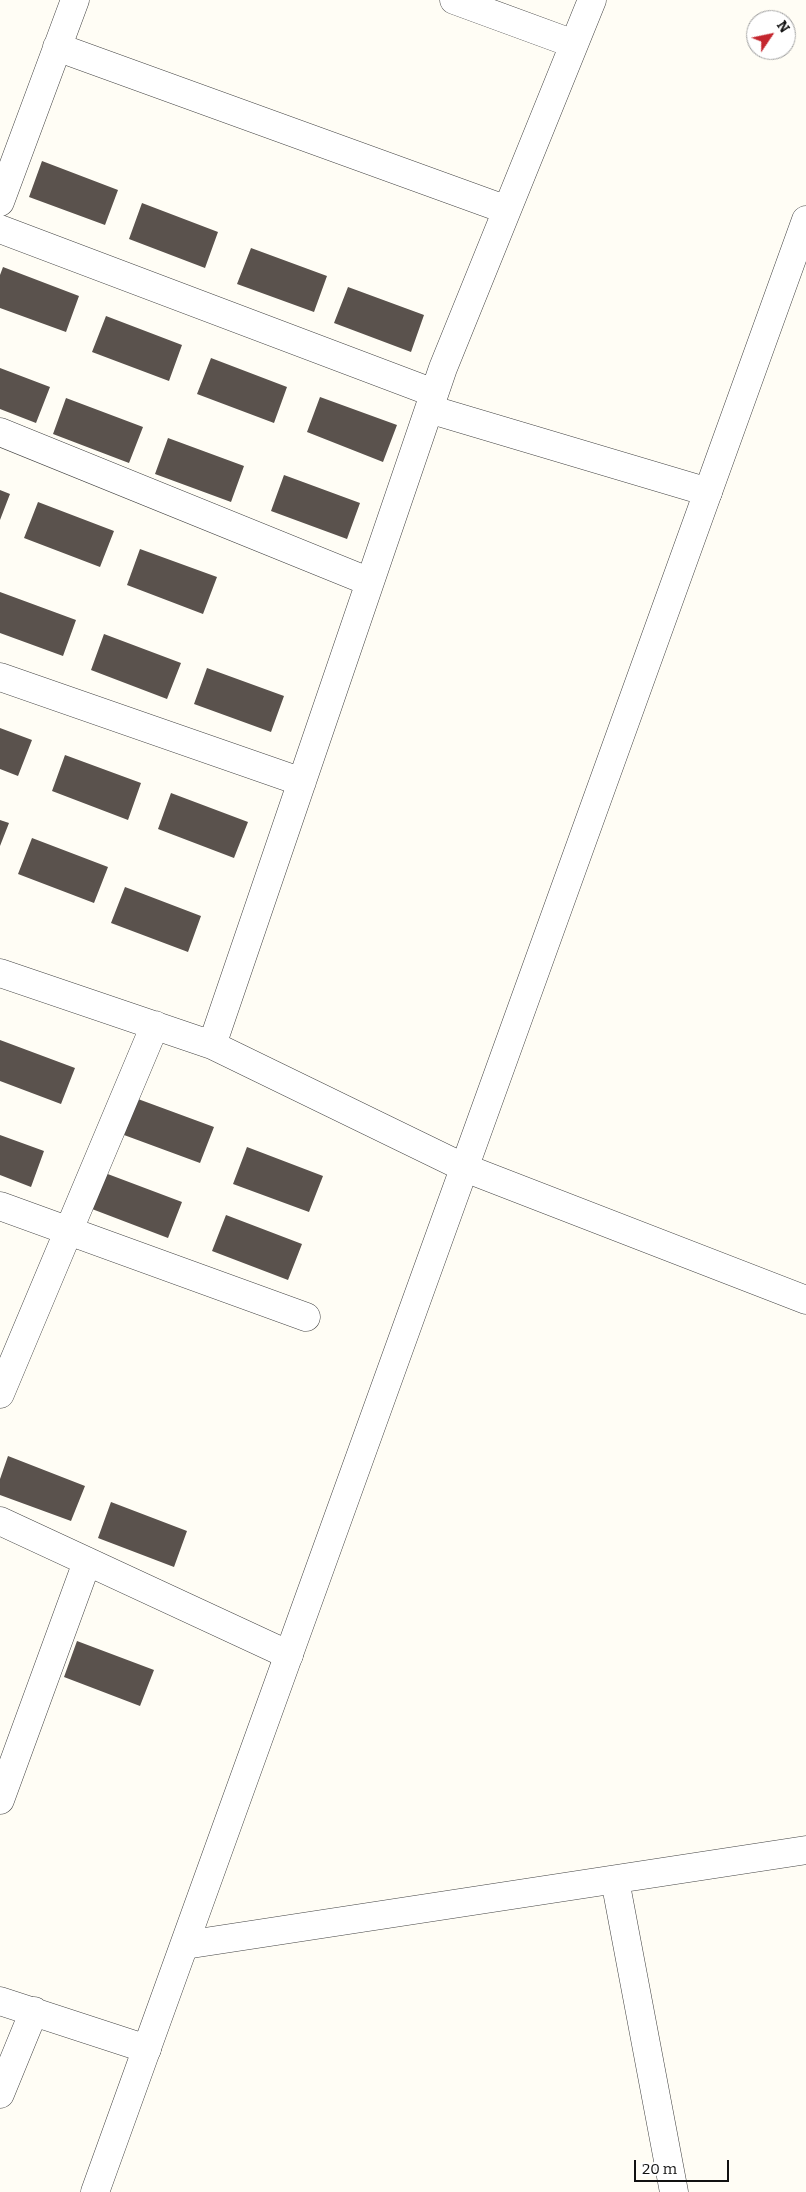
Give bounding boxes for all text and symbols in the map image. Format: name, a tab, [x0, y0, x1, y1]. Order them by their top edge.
north arrow	[746, 10, 796, 60]
text: N	[773, 18, 793, 36]
scale bar	[636, 2150, 731, 2182]
text: 20 m	[642, 2160, 677, 2178]

